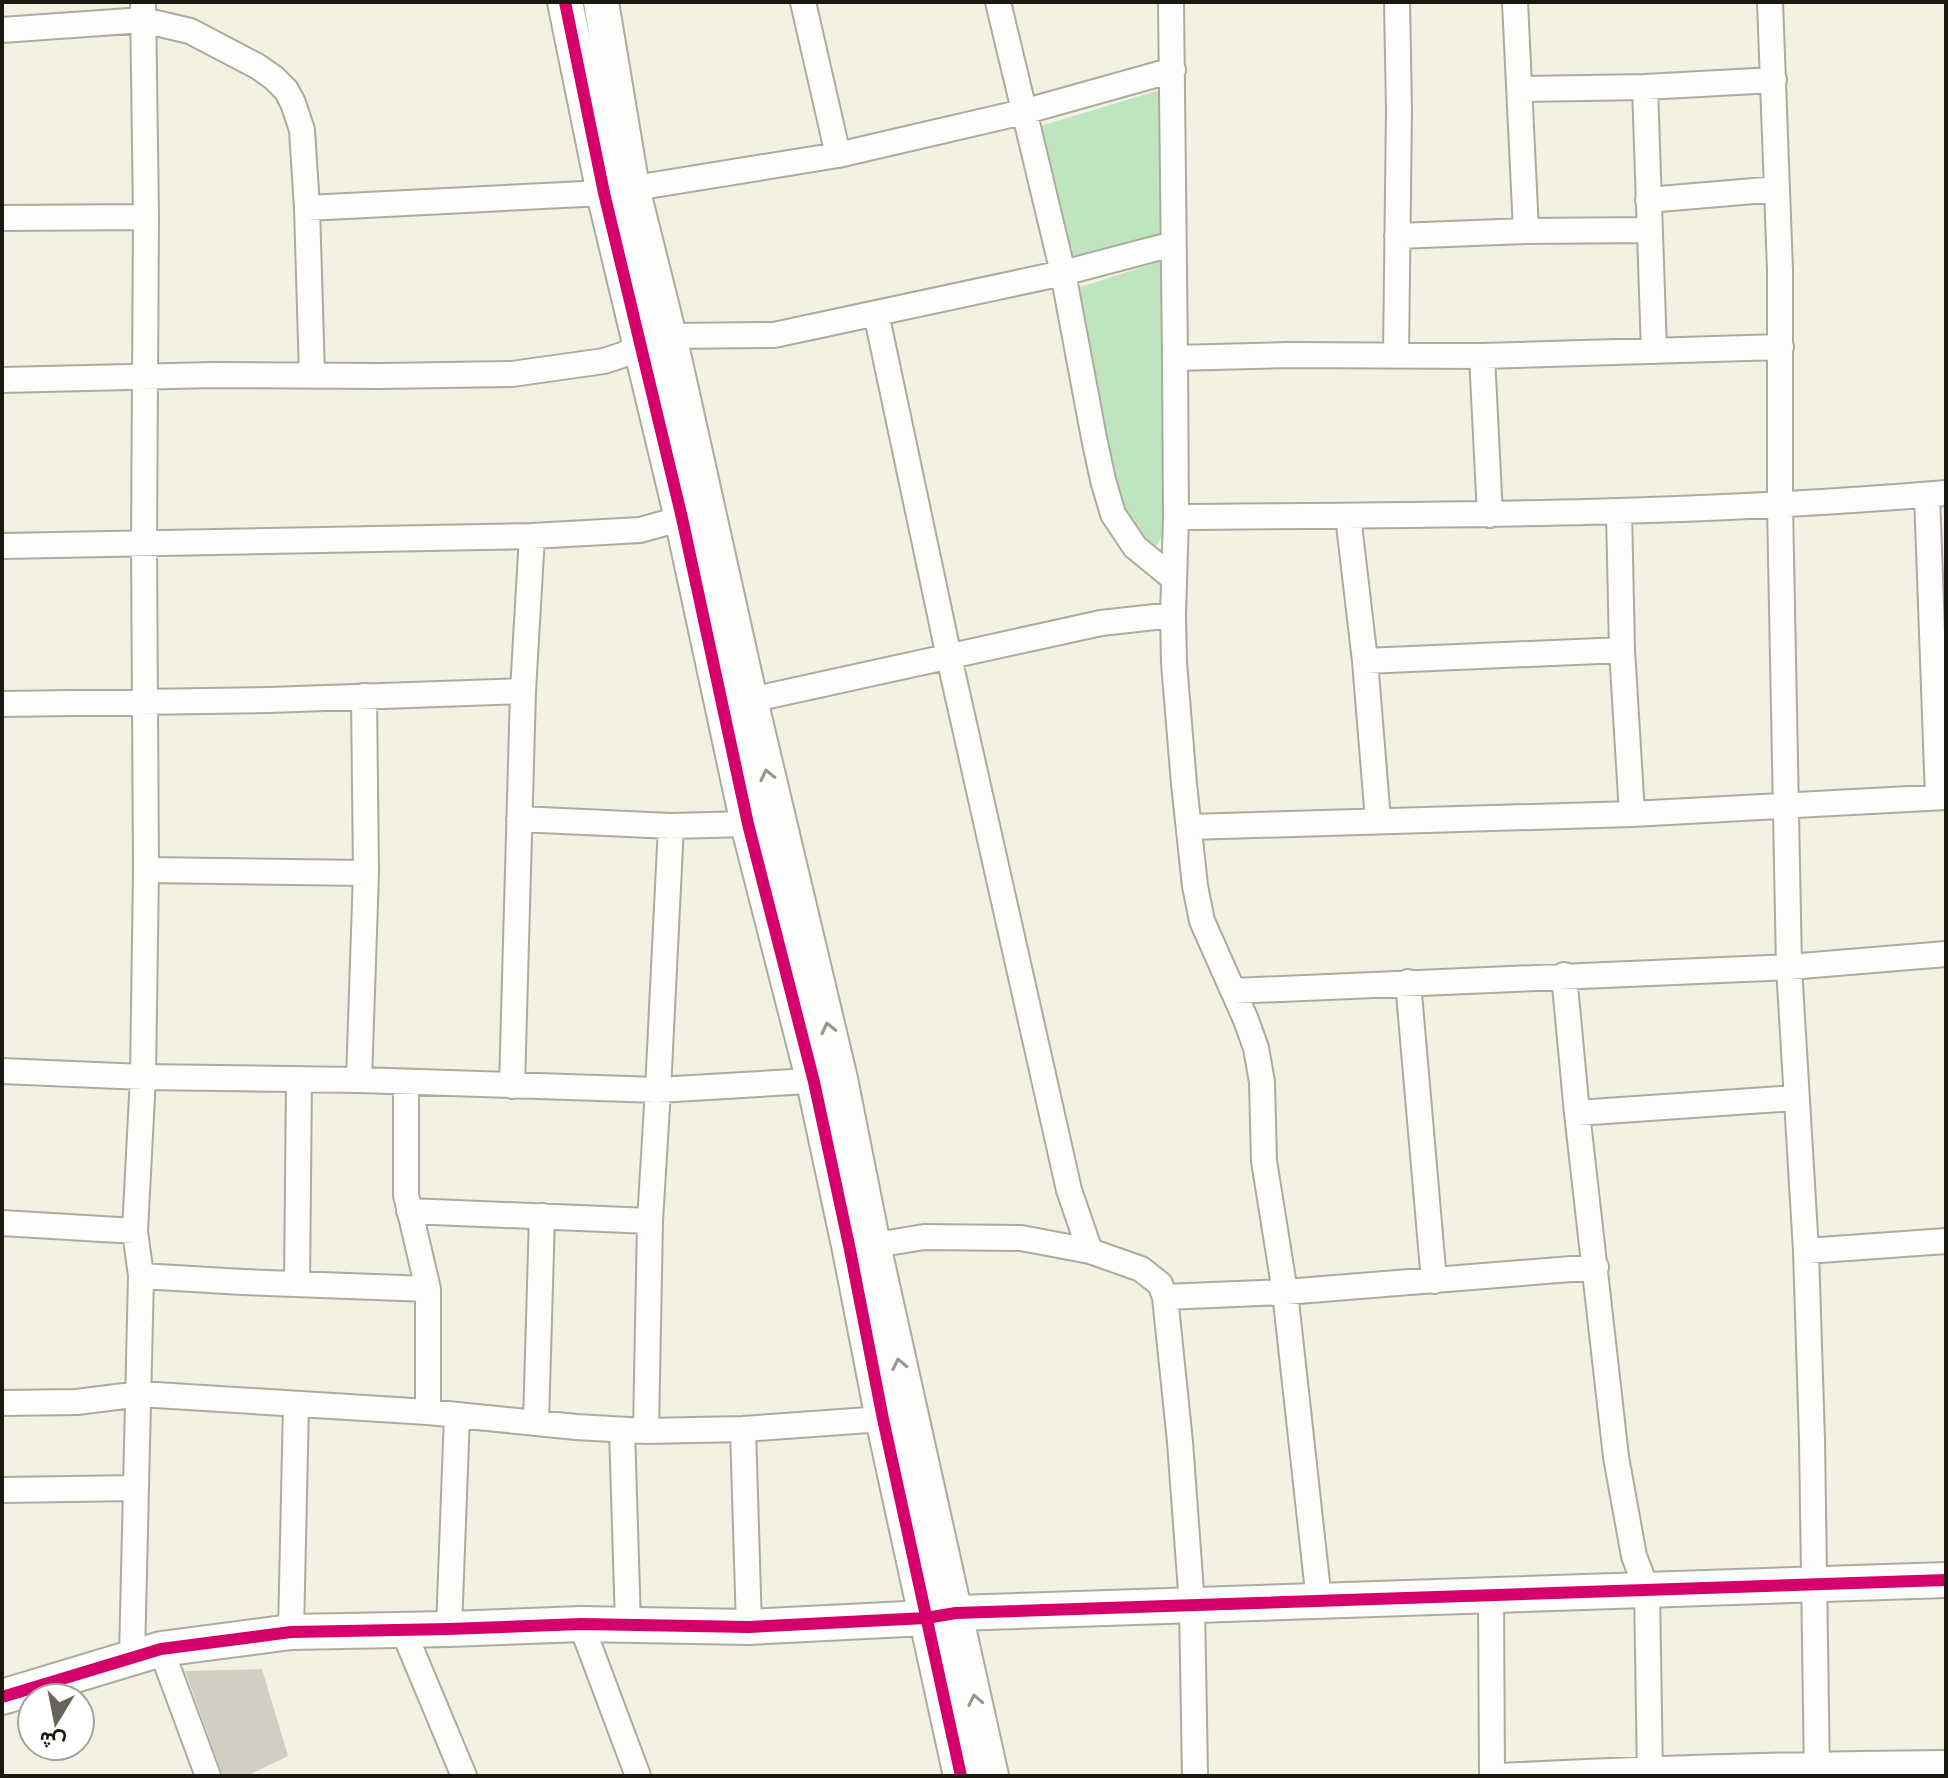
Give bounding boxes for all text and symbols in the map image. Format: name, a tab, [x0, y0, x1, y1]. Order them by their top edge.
one-way arrow	[760, 768, 777, 782]
one-way arrow	[820, 1021, 837, 1035]
one-way arrow	[891, 1358, 908, 1371]
north arrow	[16, 1682, 96, 1762]
one-way arrow	[967, 1693, 984, 1706]
text: ش	[37, 1726, 68, 1757]

